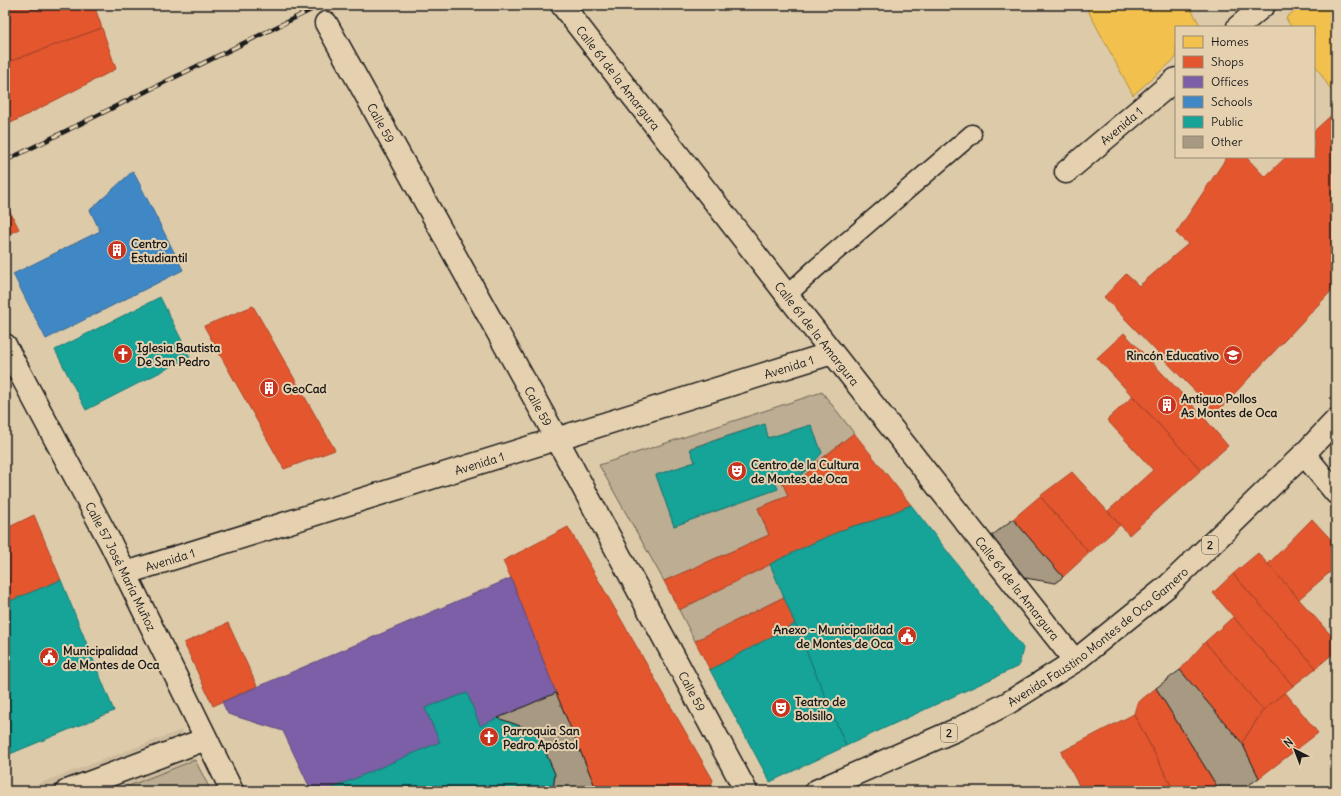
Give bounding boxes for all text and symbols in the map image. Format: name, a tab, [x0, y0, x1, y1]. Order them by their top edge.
street label: Calle 61 de la Amargura	[573, 23, 664, 133]
legend	[1175, 26, 1315, 158]
text: Homes	[1211, 34, 1249, 49]
text: Shops	[1211, 54, 1244, 69]
text: Offices	[1211, 74, 1249, 89]
text: Schools	[1211, 94, 1252, 109]
street label: Calle 59	[364, 100, 398, 145]
street label: Avenida 1	[1097, 103, 1145, 148]
text: Public	[1211, 114, 1243, 129]
text: Other	[1211, 134, 1243, 149]
place label: Centro Estudiantil	[131, 236, 188, 265]
building icon: Centro Estudiantil	[106, 239, 128, 261]
street label: Calle 61 de la Amargura	[772, 279, 863, 388]
place label: Iglesia Bautista De San Pedro	[137, 340, 221, 369]
church icon: Iglesia Bautista De San Pedro	[112, 343, 134, 365]
school or university icon: Rincón Educativo	[1222, 344, 1244, 366]
place label: Rincón Educativo	[1126, 348, 1219, 363]
street label: Avenida 1	[762, 352, 815, 381]
building icon: GeoCad	[258, 377, 280, 399]
place label: GeoCad	[283, 381, 327, 396]
street label: Calle 59	[522, 383, 556, 429]
place label: Antiguo Pollos As Montes de Oca	[1181, 391, 1278, 420]
building icon: Antiguo Pollos As Montes de Oca	[1156, 394, 1178, 416]
street label: Avenida 1	[453, 448, 506, 478]
place label: Centro de la Cultura de Montes de Oca	[751, 457, 859, 486]
theatre icon: Centro de la Cultura de Montes de Oca	[726, 460, 748, 482]
street label: Calle 57 José María Muñoz	[82, 499, 160, 634]
street label: Calle 61 de la Amargura	[972, 533, 1063, 643]
road number: 2	[1202, 536, 1218, 554]
street label: Avenida 1	[143, 545, 197, 574]
street label: Avenida Faustino Montes de Oca Gamero	[1004, 563, 1191, 709]
place label: Anexo - Municipalidad de Montes de Oca	[774, 622, 893, 651]
public building icon: Anexo - Municipalidad de Montes de Oca	[896, 625, 918, 647]
place label: Municipalidad de Montes de Oca	[63, 643, 160, 672]
public building icon: Municipalidad de Montes de Oca	[38, 646, 60, 668]
street label: Calle 59	[676, 669, 709, 714]
place label: Teatro de Bolsillo	[795, 694, 846, 723]
theatre icon: Teatro de Bolsillo	[770, 697, 792, 719]
place label: Parroquia San Pedro Apóstol	[503, 723, 580, 753]
road number: 2	[941, 724, 957, 742]
church icon: Parroquia San Pedro Apóstol	[478, 726, 500, 748]
north arrow	[1275, 730, 1315, 770]
text: N	[1281, 735, 1296, 750]

